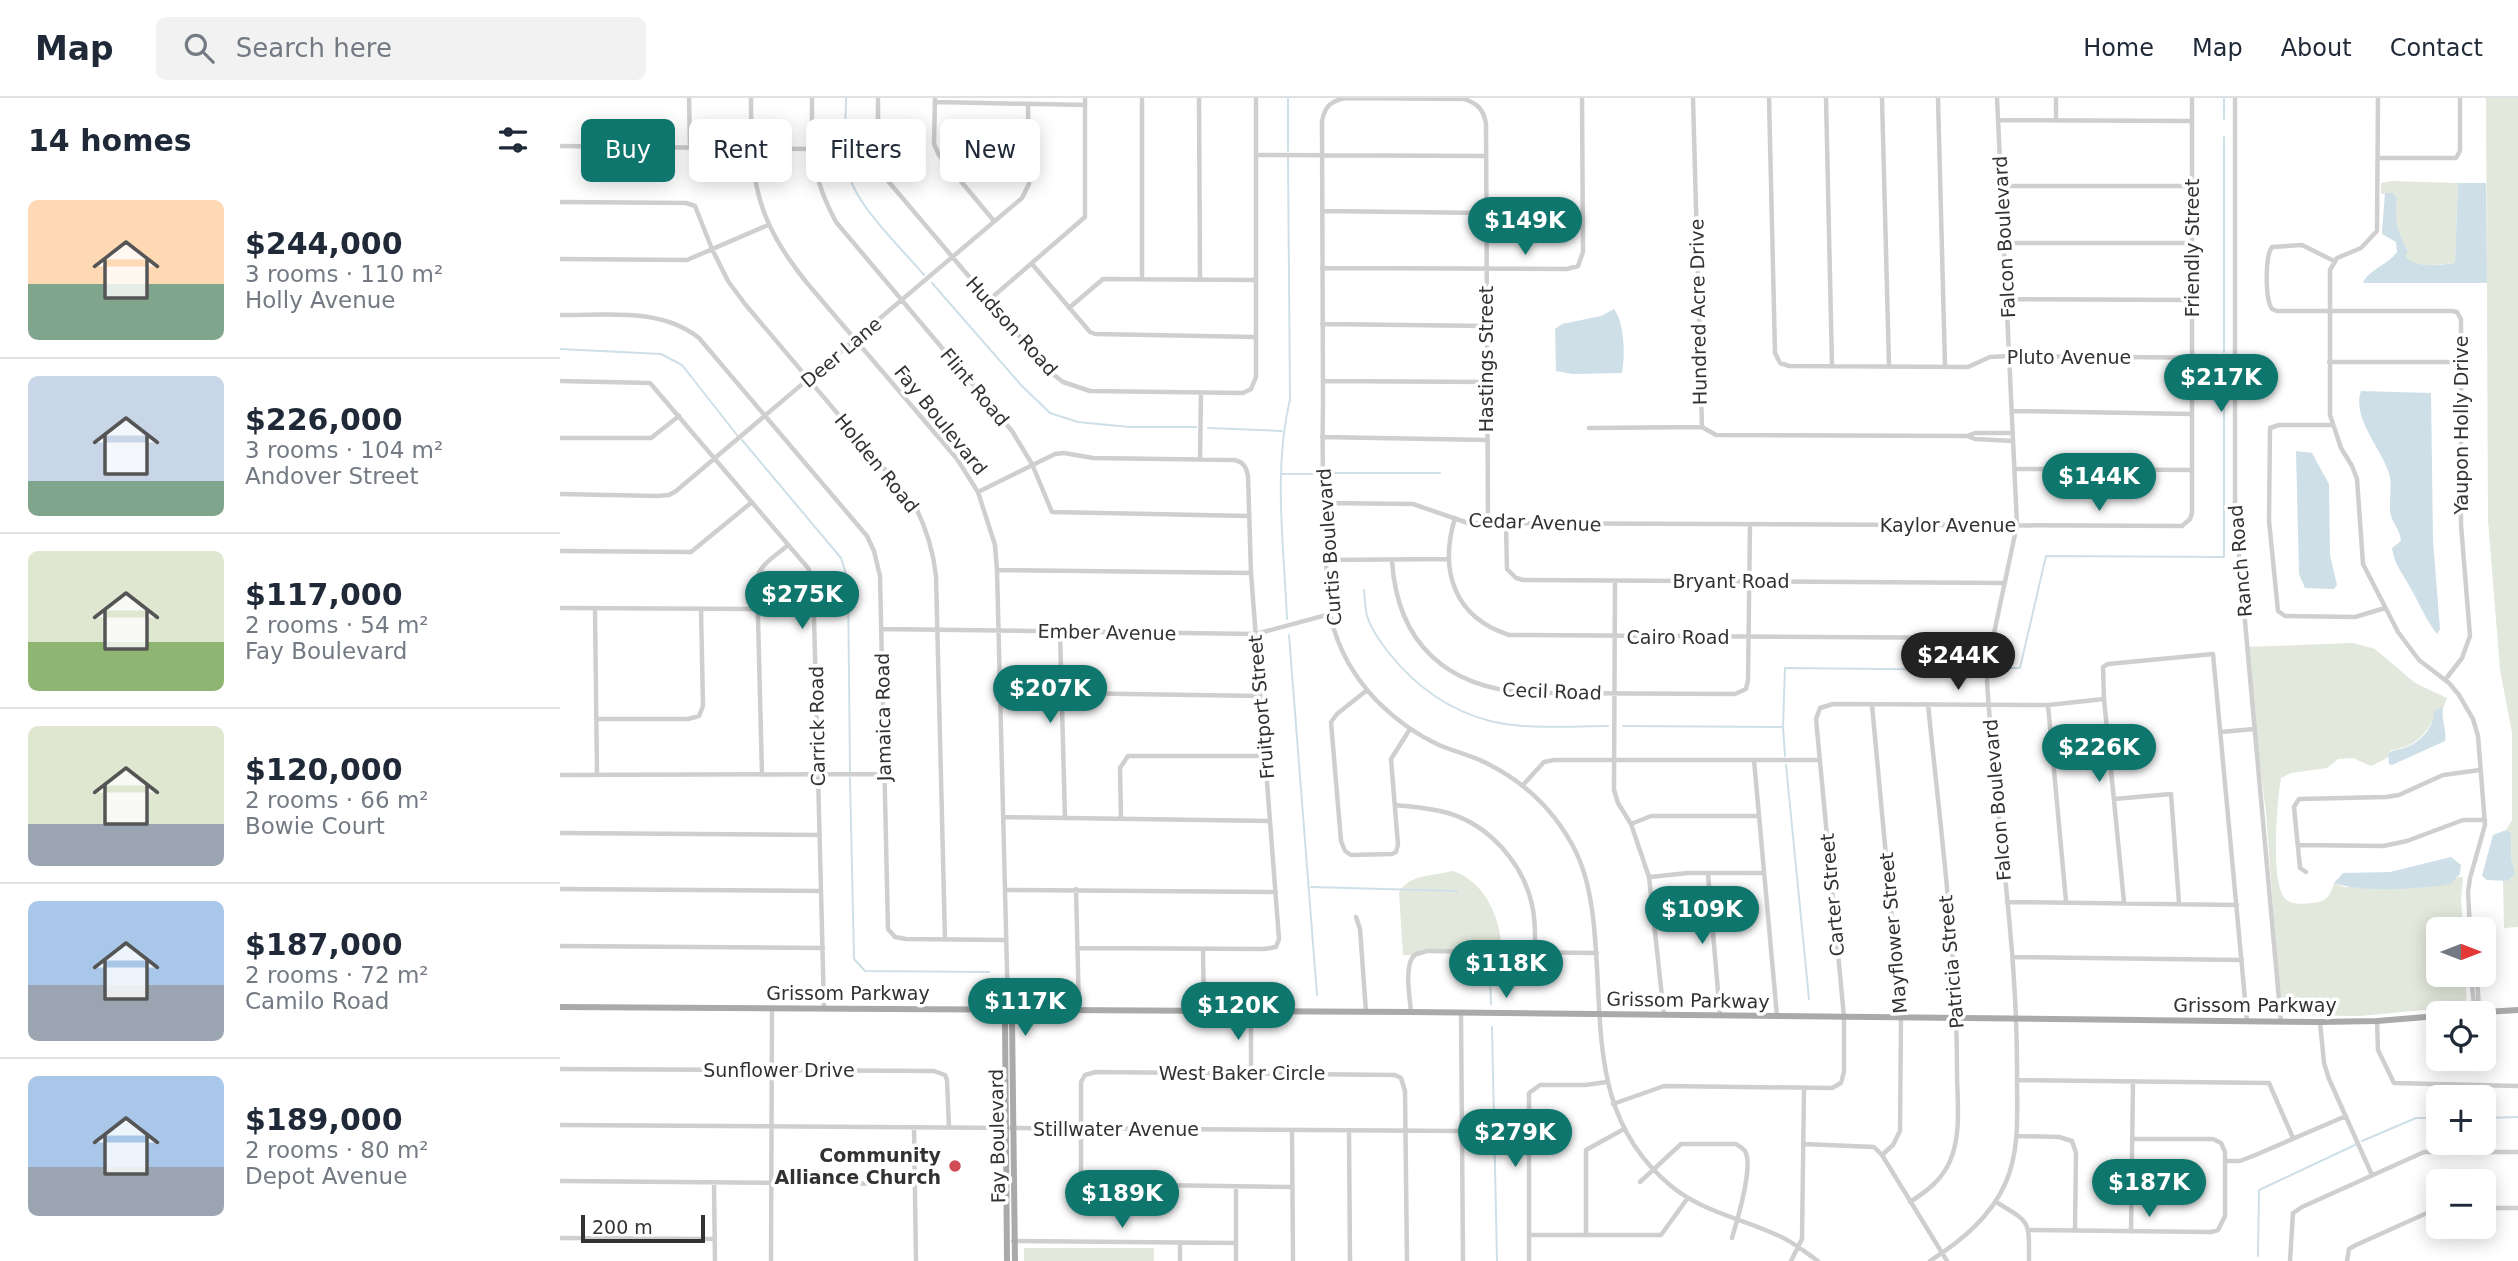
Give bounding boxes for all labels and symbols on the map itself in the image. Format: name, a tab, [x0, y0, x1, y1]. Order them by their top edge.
street label: Falcon Boulevard	[1989, 155, 2019, 319]
street label: Friendly Street	[2181, 179, 2203, 317]
pin: $149K	[1476, 198, 1574, 257]
street label: Hundred Acre Drive	[1685, 219, 1711, 405]
street label: Hudson Road	[962, 272, 1062, 380]
street label: Hastings Street	[1475, 286, 1497, 432]
street label: Deer Lane	[796, 312, 886, 392]
street label: Yaupon Holly Drive	[2450, 336, 2472, 515]
street label: Flint Road	[936, 344, 1014, 430]
street label: Pluto Avenue	[2007, 346, 2131, 368]
pin: $217K	[2172, 354, 2270, 414]
street label: Fay Boulevard	[890, 361, 992, 479]
street label: Holden Road	[830, 409, 924, 517]
pin: $144K	[2050, 454, 2148, 513]
street label: Curtis Boulevard	[1313, 467, 1345, 627]
street label: Ranch Road	[2224, 504, 2256, 618]
street label: Cedar Avenue	[1468, 509, 1602, 535]
street label: Kaylor Avenue	[1880, 514, 2016, 536]
street label: Bryant Road	[1673, 570, 1789, 592]
pin: $275K	[753, 572, 851, 631]
street label: Ember Avenue	[1037, 620, 1177, 644]
street label: Cairo Road	[1627, 626, 1729, 648]
pin: $244K	[1909, 632, 2007, 692]
street label: Fruitport Street	[1244, 634, 1278, 780]
street label: Jamaica Road	[871, 653, 895, 782]
street label: Carrick Road	[805, 665, 829, 787]
pin: $207K	[1001, 666, 1099, 725]
street label: Cecil Road	[1502, 678, 1602, 704]
street label: Falcon Boulevard	[1979, 718, 2015, 882]
pin: $226K	[2050, 724, 2148, 784]
street label: Carter Street	[1816, 833, 1848, 957]
street label: Mayflower Street	[1875, 852, 1911, 1014]
pin: $109K	[1653, 886, 1751, 946]
street label: Patricia Street	[1934, 894, 1968, 1030]
north arrow	[2426, 917, 2496, 987]
pin: $118K	[1457, 940, 1555, 1000]
pin: $117K	[976, 978, 1074, 1038]
street label: Grissom Parkway	[766, 982, 930, 1004]
pin: $120K	[1189, 982, 1287, 1042]
street label: Grissom Parkway	[1606, 988, 1770, 1012]
street label: Grissom Parkway	[2173, 994, 2337, 1016]
street label: Sunflower Drive	[703, 1059, 855, 1081]
street label: West Baker Circle	[1159, 1062, 1325, 1084]
street label: Fay Boulevard	[985, 1069, 1009, 1203]
pin: $279K	[1466, 1110, 1564, 1169]
street label: Stillwater Avenue	[1033, 1118, 1199, 1140]
place label: Community Alliance Church	[774, 1144, 942, 1188]
marker: Community Alliance Church	[947, 1158, 963, 1174]
pin: $187K	[2100, 1160, 2198, 1219]
pin: $189K	[1073, 1170, 1171, 1230]
scale bar	[581, 1212, 705, 1244]

